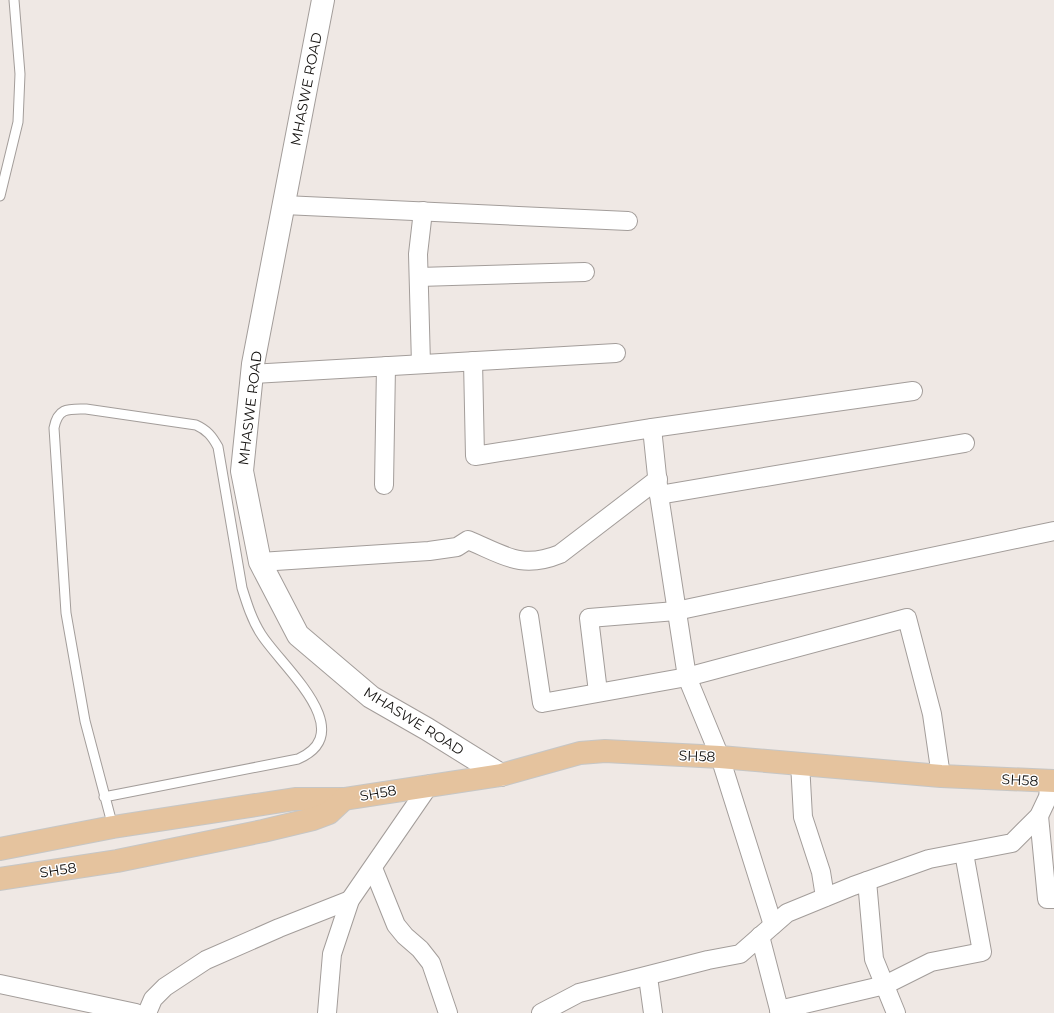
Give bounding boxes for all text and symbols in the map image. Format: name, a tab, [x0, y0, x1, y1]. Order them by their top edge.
street label: MHASWE ROAD	[286, 31, 326, 147]
street label: MHASWE ROAD	[234, 350, 266, 466]
street label: MHASWE ROAD	[360, 683, 468, 759]
street label: SH58	[678, 746, 716, 766]
street label: SH58	[1001, 770, 1039, 790]
street label: SH58	[358, 781, 398, 805]
street label: SH58	[38, 858, 78, 882]

